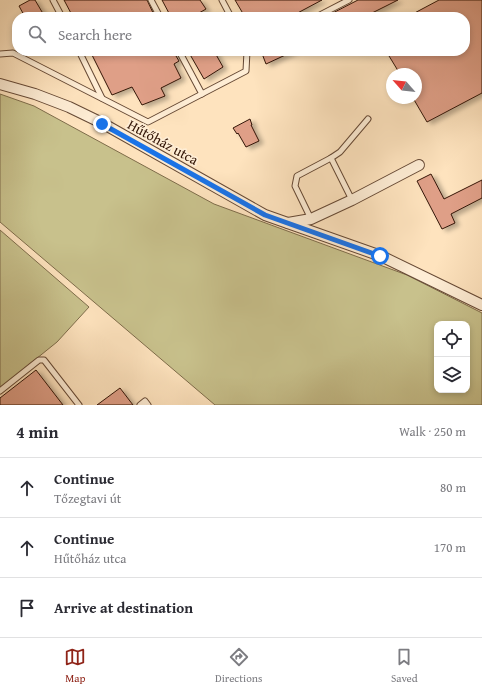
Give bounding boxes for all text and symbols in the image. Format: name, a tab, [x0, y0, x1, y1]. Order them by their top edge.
search box	[12, 12, 470, 56]
icon: search	[26, 23, 48, 45]
text: Search here	[58, 24, 132, 45]
north arrow	[386, 68, 422, 104]
street label: Hűtőház utca	[124, 114, 202, 170]
route end	[93, 115, 111, 133]
route start	[371, 247, 389, 265]
map controls	[434, 321, 470, 393]
button: locate	[434, 321, 470, 357]
button: layers	[434, 357, 470, 393]
text: 4 min	[16, 419, 58, 444]
text: Walk · 250 m	[399, 422, 466, 441]
text: Continue	[54, 468, 115, 489]
icon: ahead	[16, 477, 38, 499]
text: 80 m	[440, 478, 466, 497]
text: Tőzegtavi út	[54, 489, 121, 508]
text: Continue	[54, 528, 115, 549]
icon: ahead	[16, 537, 38, 559]
text: 170 m	[434, 538, 466, 557]
text: Hűtőház utca	[54, 549, 126, 568]
icon: arrive	[16, 597, 38, 619]
text: Arrive at destination	[54, 597, 193, 618]
tab: Map	[64, 646, 86, 686]
tab: Directions	[215, 646, 262, 686]
tab: Saved	[391, 646, 418, 686]

